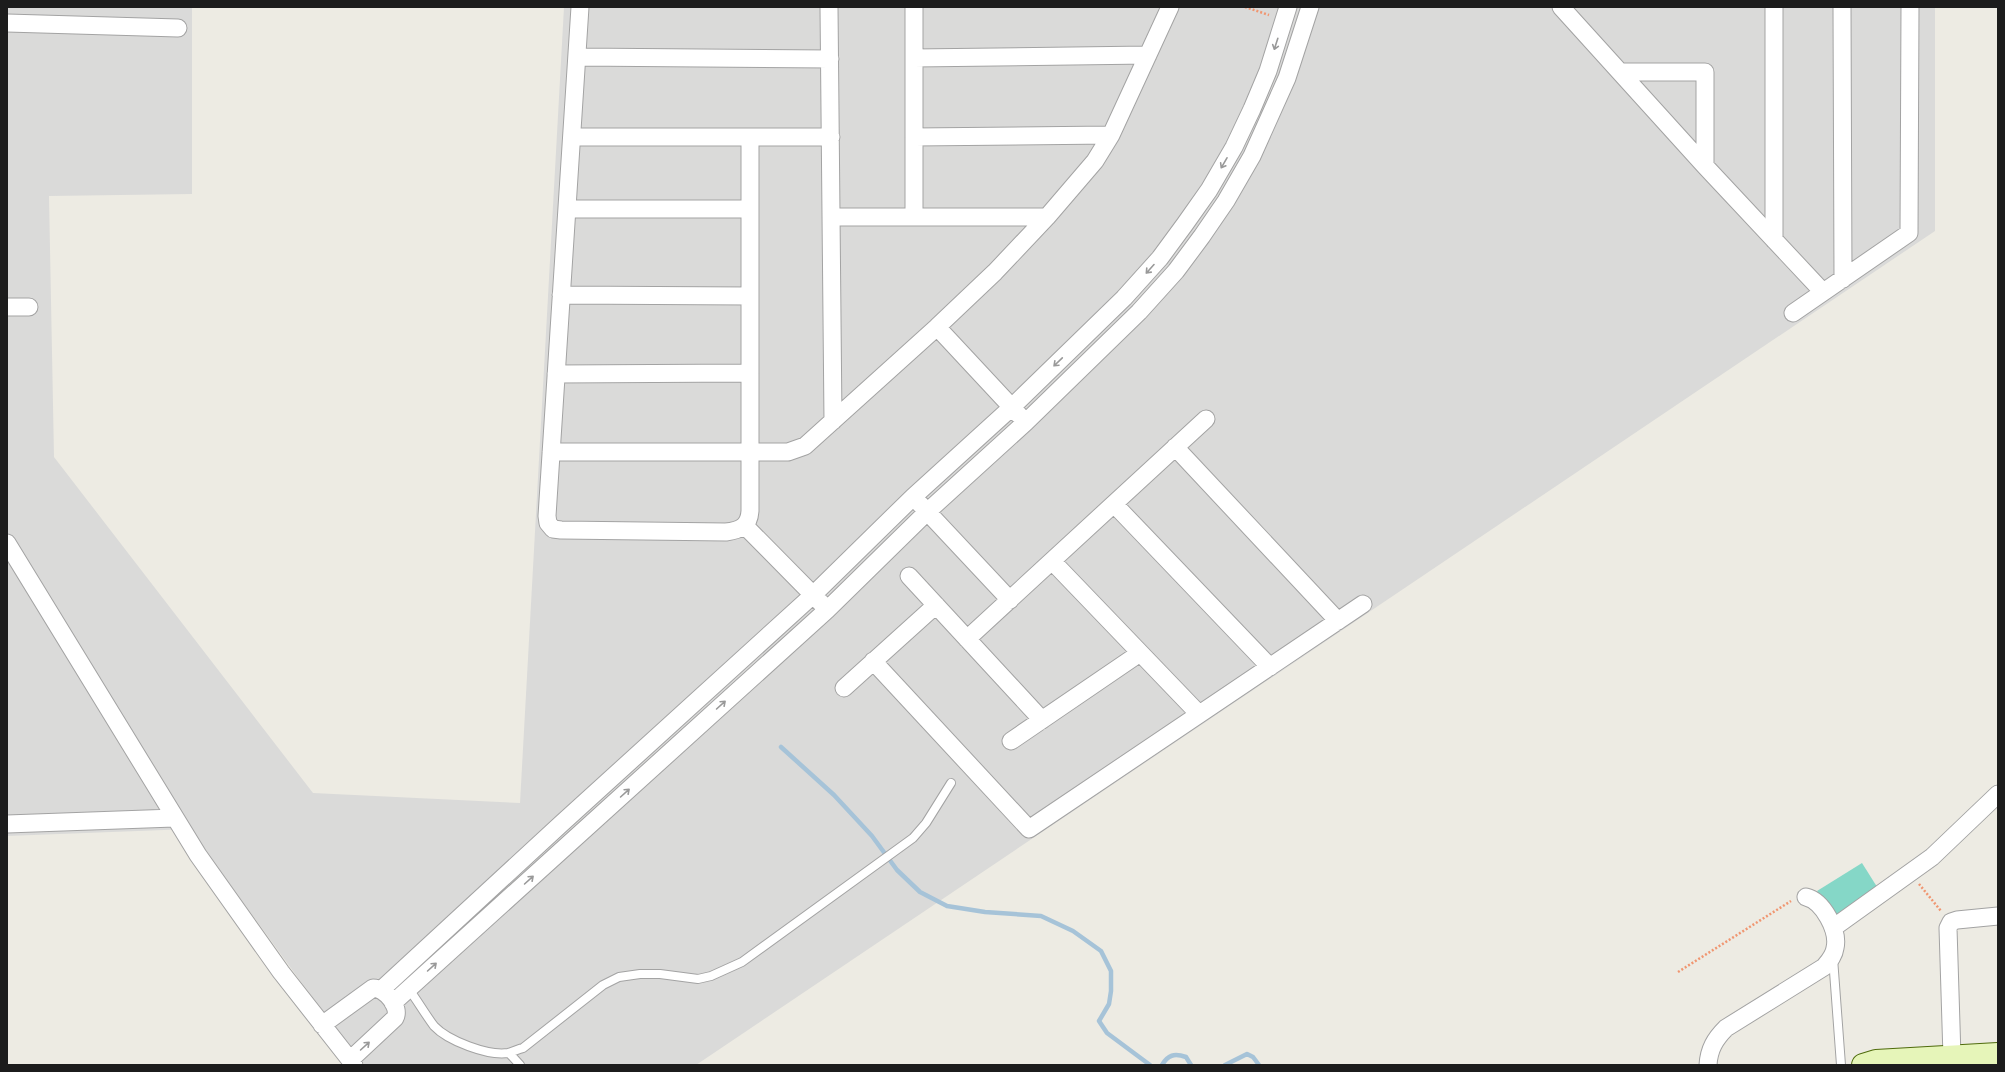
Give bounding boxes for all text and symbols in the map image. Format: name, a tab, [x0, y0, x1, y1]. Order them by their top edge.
one-way arrow	[1272, 38, 1279, 51]
one-way arrow	[1220, 157, 1228, 169]
one-way arrow	[1145, 264, 1154, 275]
one-way arrow	[1053, 357, 1063, 367]
one-way arrow	[716, 701, 727, 710]
one-way arrow	[620, 788, 630, 797]
one-way arrow	[523, 876, 533, 885]
one-way arrow	[427, 963, 438, 972]
one-way arrow	[360, 1041, 370, 1051]

